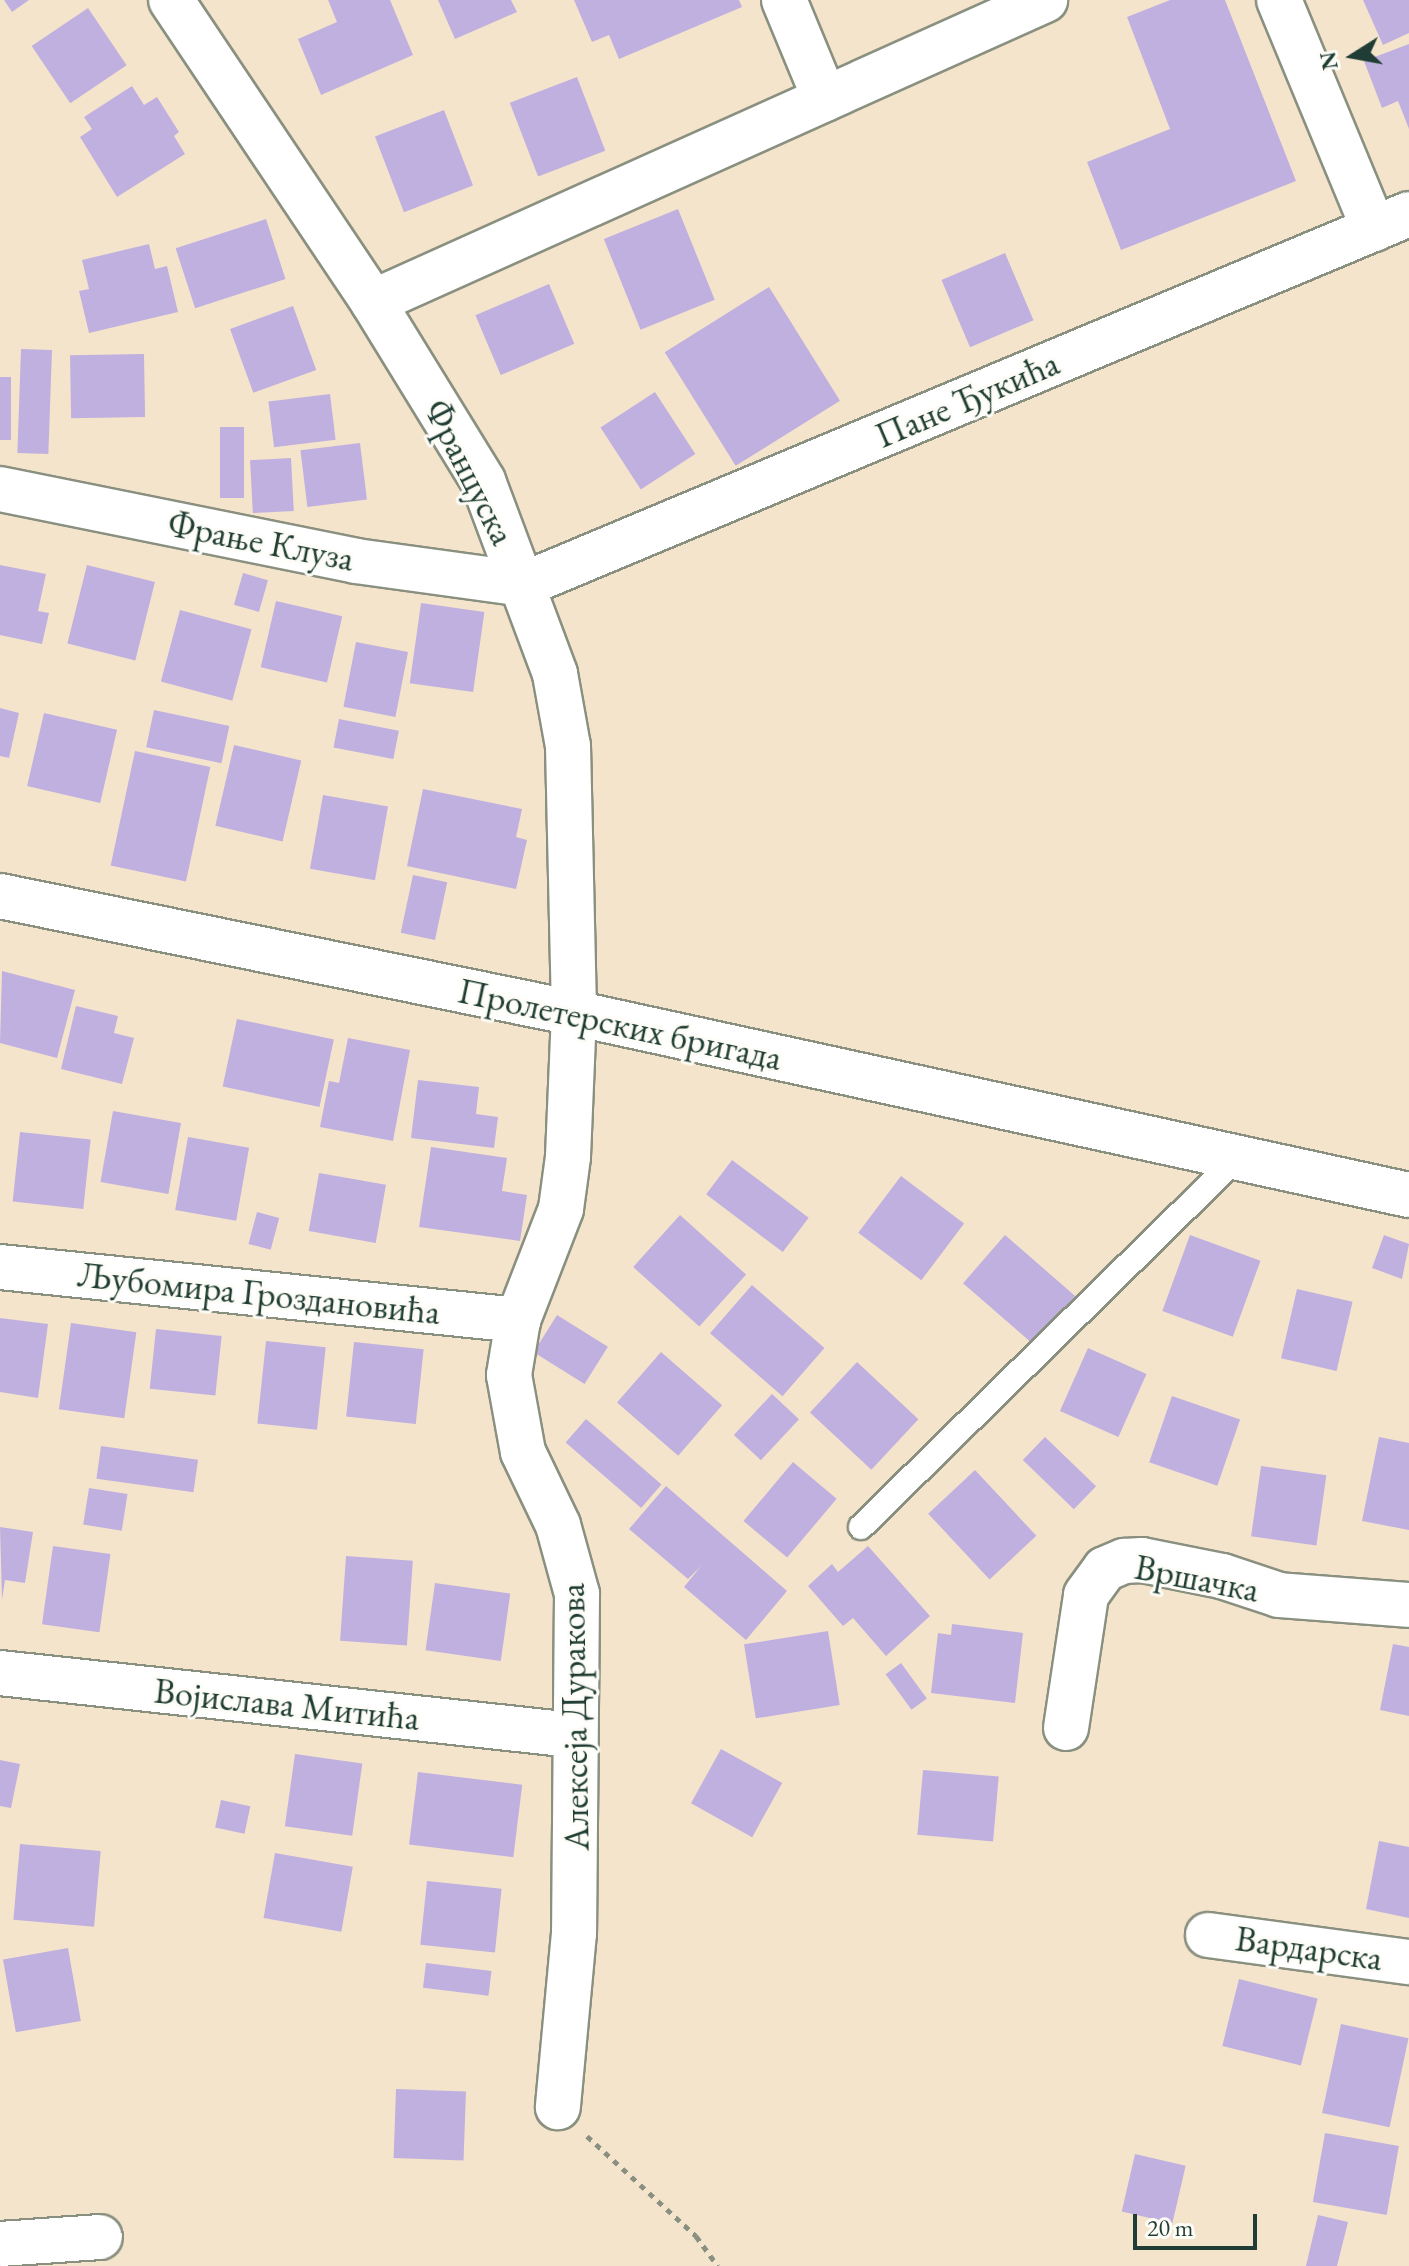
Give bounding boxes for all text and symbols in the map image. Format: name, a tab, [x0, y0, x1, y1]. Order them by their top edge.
north arrow	[1313, 16, 1393, 96]
text: N	[1313, 49, 1345, 72]
street label: Пане Ђукића	[869, 341, 1065, 457]
street label: Француска	[415, 392, 525, 552]
street label: Фрање Клуза	[164, 502, 358, 580]
street label: Пролетерских бригада	[454, 969, 786, 1079]
street label: Љубомира Гроздановића	[76, 1252, 442, 1334]
street label: Вршачка	[1131, 1545, 1263, 1611]
street label: Алексеја Дуракова	[550, 1583, 598, 1851]
street label: Војислава Митића	[152, 1669, 422, 1739]
street label: Вардарска	[1233, 1916, 1385, 1980]
scale bar	[1137, 2198, 1261, 2248]
text: 20 m	[1147, 2212, 1194, 2243]

